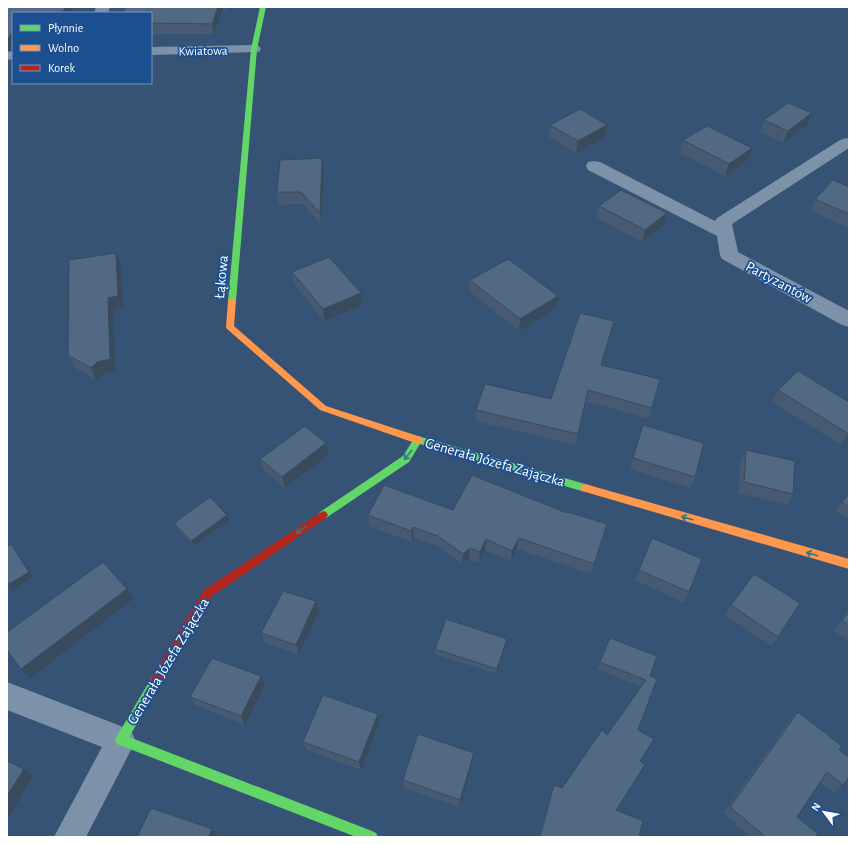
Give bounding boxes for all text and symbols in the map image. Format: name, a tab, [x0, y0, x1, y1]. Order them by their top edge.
legend	[12, 12, 152, 84]
text: Płynnie	[48, 22, 83, 35]
text: Wolno	[48, 42, 79, 54]
street label: Kwiatowa	[178, 45, 228, 58]
text: Korek	[48, 62, 75, 74]
street label: Łąkowa	[212, 254, 231, 300]
street label: Partyzantów	[743, 259, 814, 306]
street label: Generała Józefa Zajączka	[423, 435, 566, 490]
one-way arrow	[403, 450, 412, 461]
one-way arrow	[680, 514, 693, 521]
one-way arrow	[296, 525, 307, 534]
one-way arrow	[805, 550, 818, 557]
street label: Generała Józefa Zajączka	[125, 595, 212, 727]
north arrow	[804, 792, 844, 832]
text: N	[809, 801, 823, 813]

